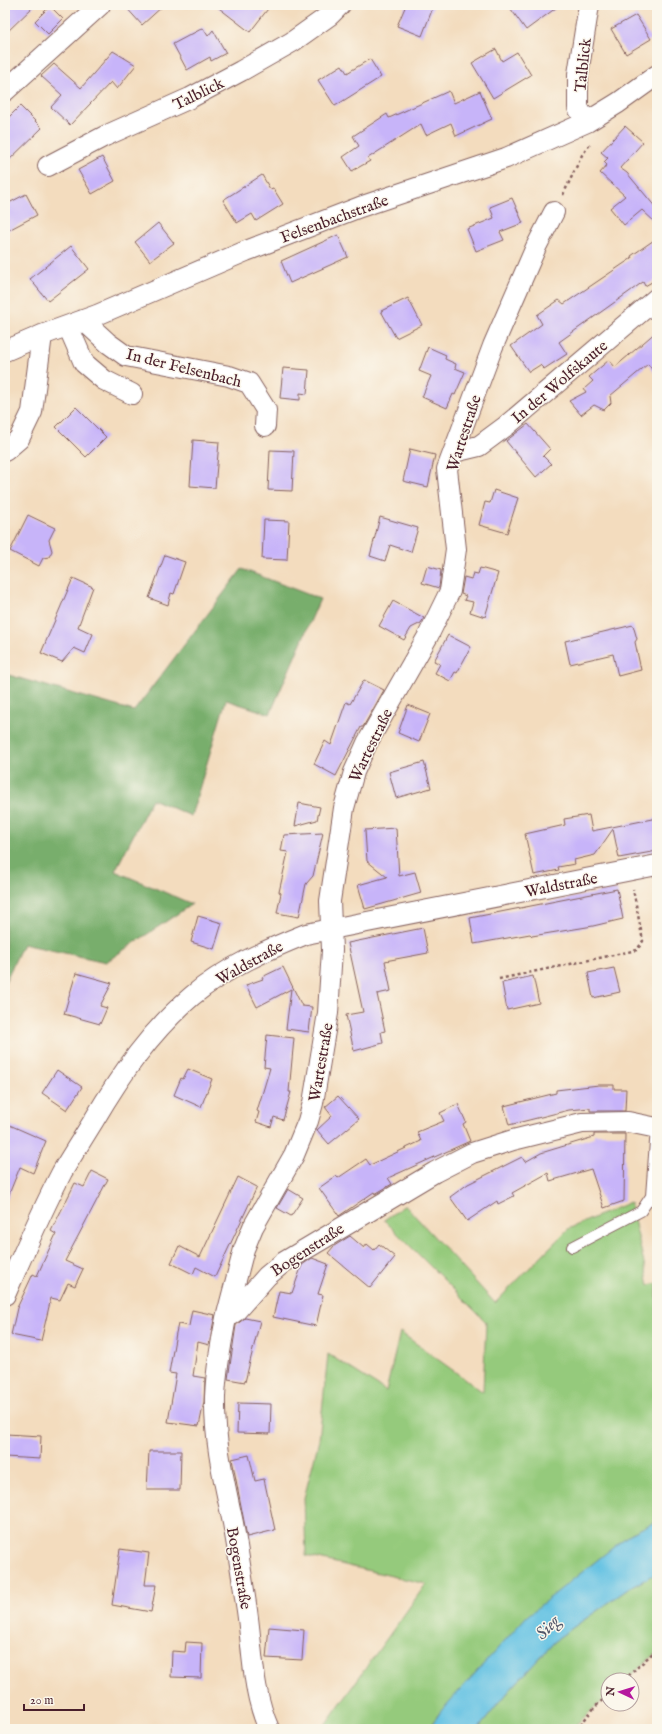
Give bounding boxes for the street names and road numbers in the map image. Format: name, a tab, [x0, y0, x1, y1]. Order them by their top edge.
street label: Talblick	[571, 37, 597, 93]
street label: Talblick	[170, 74, 228, 116]
street label: Felsenbachstraße	[278, 191, 391, 249]
street label: In der Wolfskaute	[508, 336, 613, 429]
street label: In der Felsenbach	[124, 345, 244, 393]
street label: Wartestraße	[443, 393, 487, 474]
street label: Wartestraße	[345, 706, 398, 786]
street label: Waldstraße	[523, 869, 599, 903]
street label: Waldstraße	[213, 937, 287, 990]
street label: Wartestraße	[305, 1022, 339, 1103]
street label: Bogenstraße	[268, 1220, 348, 1282]
street label: Bogenstraße	[221, 1526, 255, 1611]

